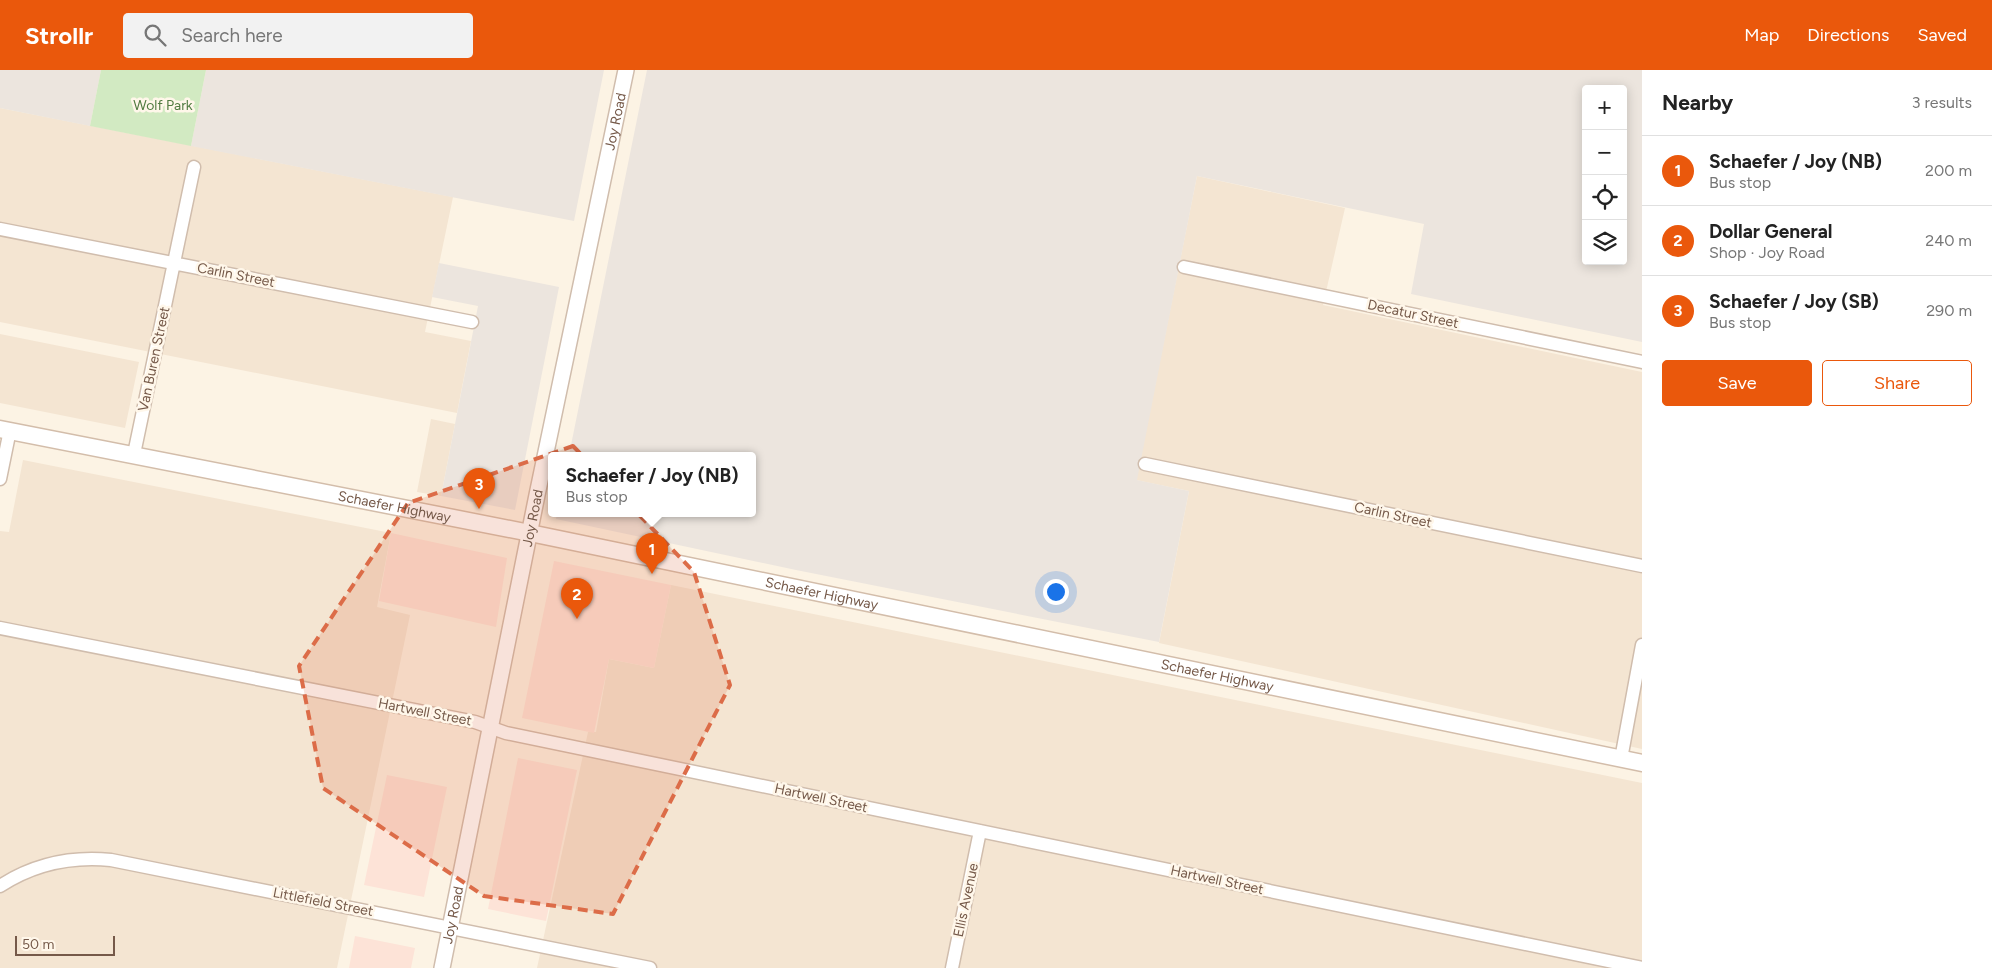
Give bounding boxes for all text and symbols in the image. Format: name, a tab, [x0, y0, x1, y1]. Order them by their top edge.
search box	[123, 13, 473, 58]
text: Strollr	[25, 21, 93, 50]
icon: search	[141, 21, 169, 49]
text: Search here	[181, 24, 283, 47]
text: Map	[1744, 24, 1779, 46]
text: Directions	[1807, 24, 1889, 46]
text: Saved	[1917, 24, 1967, 46]
map controls	[1582, 85, 1627, 265]
button: +	[1582, 85, 1627, 130]
text: Nearby	[1662, 90, 1733, 115]
street label: Joy Road	[601, 91, 629, 152]
text: 3 results	[1912, 93, 1972, 112]
park label: Wolf Park	[133, 97, 193, 114]
button: −	[1582, 130, 1627, 175]
text: Schaefer / Joy (NB)	[1709, 150, 1882, 173]
text: 1	[1675, 161, 1681, 180]
text: 200 m	[1925, 161, 1972, 180]
text: Bus stop	[1709, 173, 1771, 192]
button: locate	[1582, 175, 1627, 220]
button: layers	[1582, 220, 1627, 265]
text: Dollar General	[1709, 220, 1833, 243]
text: 2	[1673, 231, 1683, 250]
text: 240 m	[1925, 231, 1972, 250]
text: Shop · Joy Road	[1709, 243, 1825, 262]
street label: Carlin Street	[196, 259, 276, 291]
text: Schaefer / Joy (SB)	[1709, 290, 1879, 313]
street label: Decatur Street	[1366, 296, 1460, 332]
text: 3	[1674, 301, 1682, 320]
text: 290 m	[1926, 301, 1972, 320]
street label: Van Buren Street	[135, 305, 173, 413]
text: Bus stop	[1709, 313, 1771, 332]
button: Save	[1662, 360, 1812, 406]
button: Share	[1822, 360, 1972, 406]
popup	[548, 452, 756, 517]
text: Schaefer / Joy (NB)	[565, 464, 739, 487]
pin: 3	[463, 468, 495, 509]
street label: Schaefer Highway	[337, 487, 453, 526]
text: Bus stop	[565, 487, 628, 506]
street label: Joy Road	[518, 488, 546, 548]
street label: Carlin Street	[1353, 498, 1433, 532]
pin: 1	[636, 533, 668, 574]
street label: Schaefer Highway	[764, 573, 880, 613]
pin: 2	[561, 578, 593, 619]
your location	[1043, 579, 1069, 605]
street label: Schaefer Highway	[1159, 655, 1276, 695]
street label: Hartwell Street	[377, 695, 473, 729]
street label: Hartwell Street	[773, 780, 869, 816]
street label: Ellis Avenue	[950, 861, 982, 938]
street label: Hartwell Street	[1169, 862, 1265, 898]
street label: Littlefield Street	[271, 884, 375, 920]
street label: Joy Road	[439, 885, 467, 945]
scale bar	[15, 933, 115, 956]
text: 50 m	[22, 936, 54, 953]

